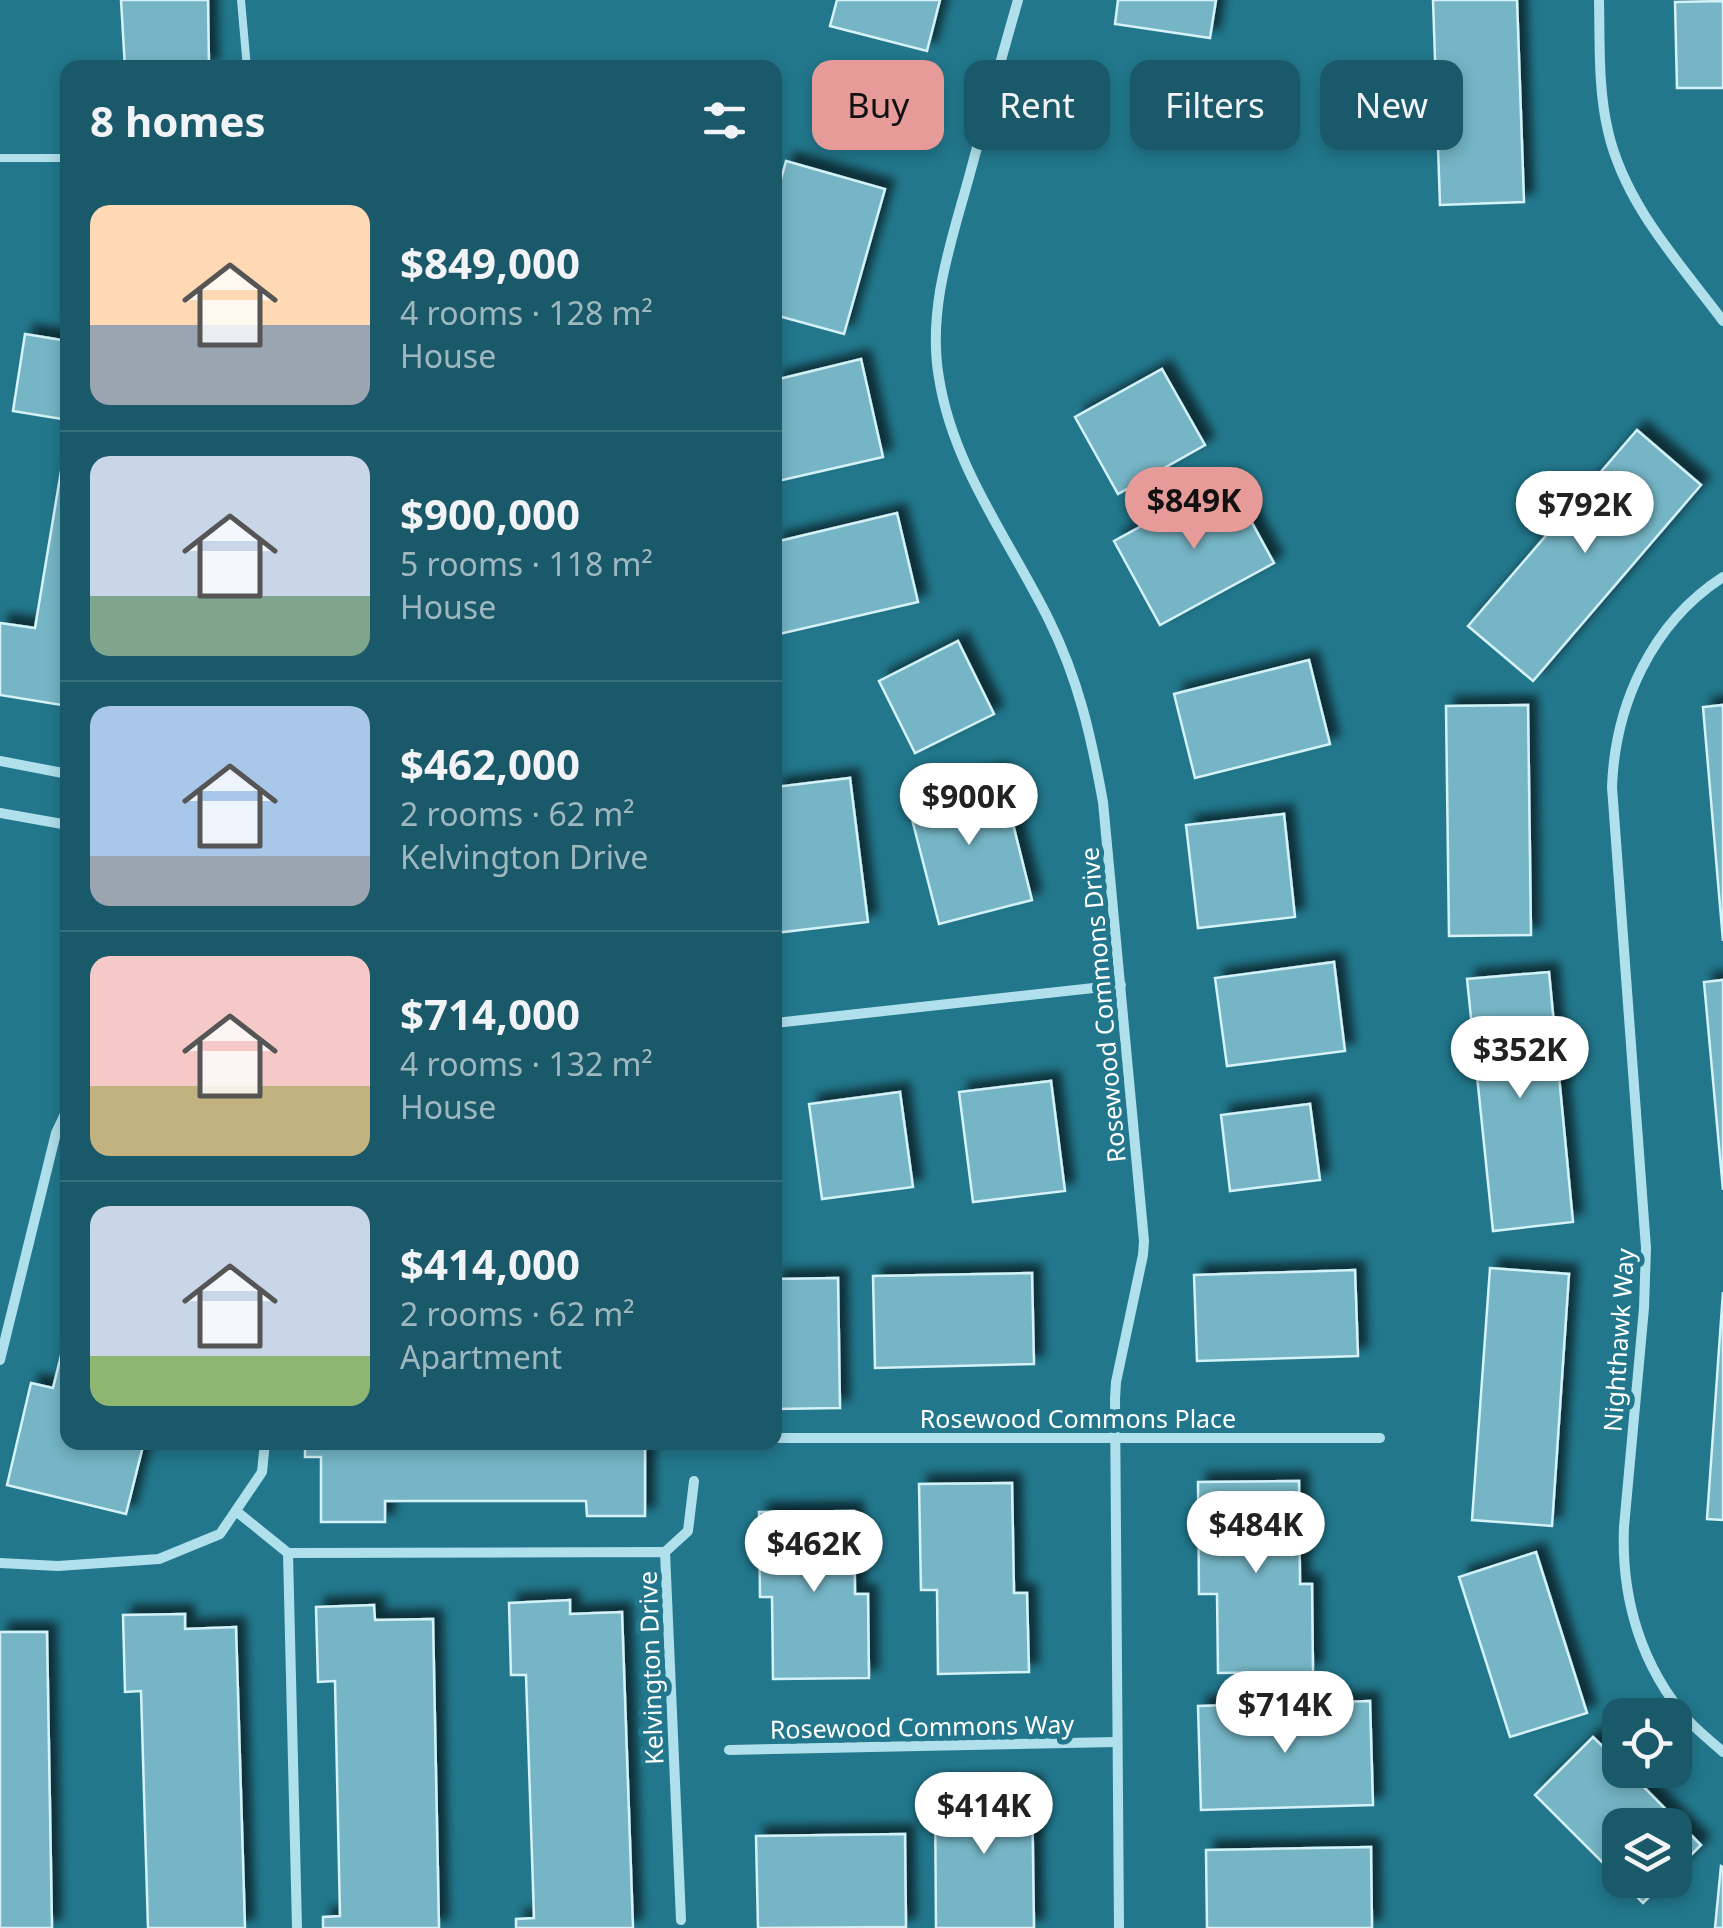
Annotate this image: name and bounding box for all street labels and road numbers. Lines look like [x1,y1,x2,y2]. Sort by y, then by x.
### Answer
street label: Rosewood Commons Drive [1071,846,1133,1164]
street label: Nighthawk Way [1595,1247,1641,1433]
street label: Rosewood Commons Place [920,1401,1236,1435]
street label: Kelvington Drive [630,1570,670,1766]
street label: Rosewood Commons Way [770,1706,1075,1746]

